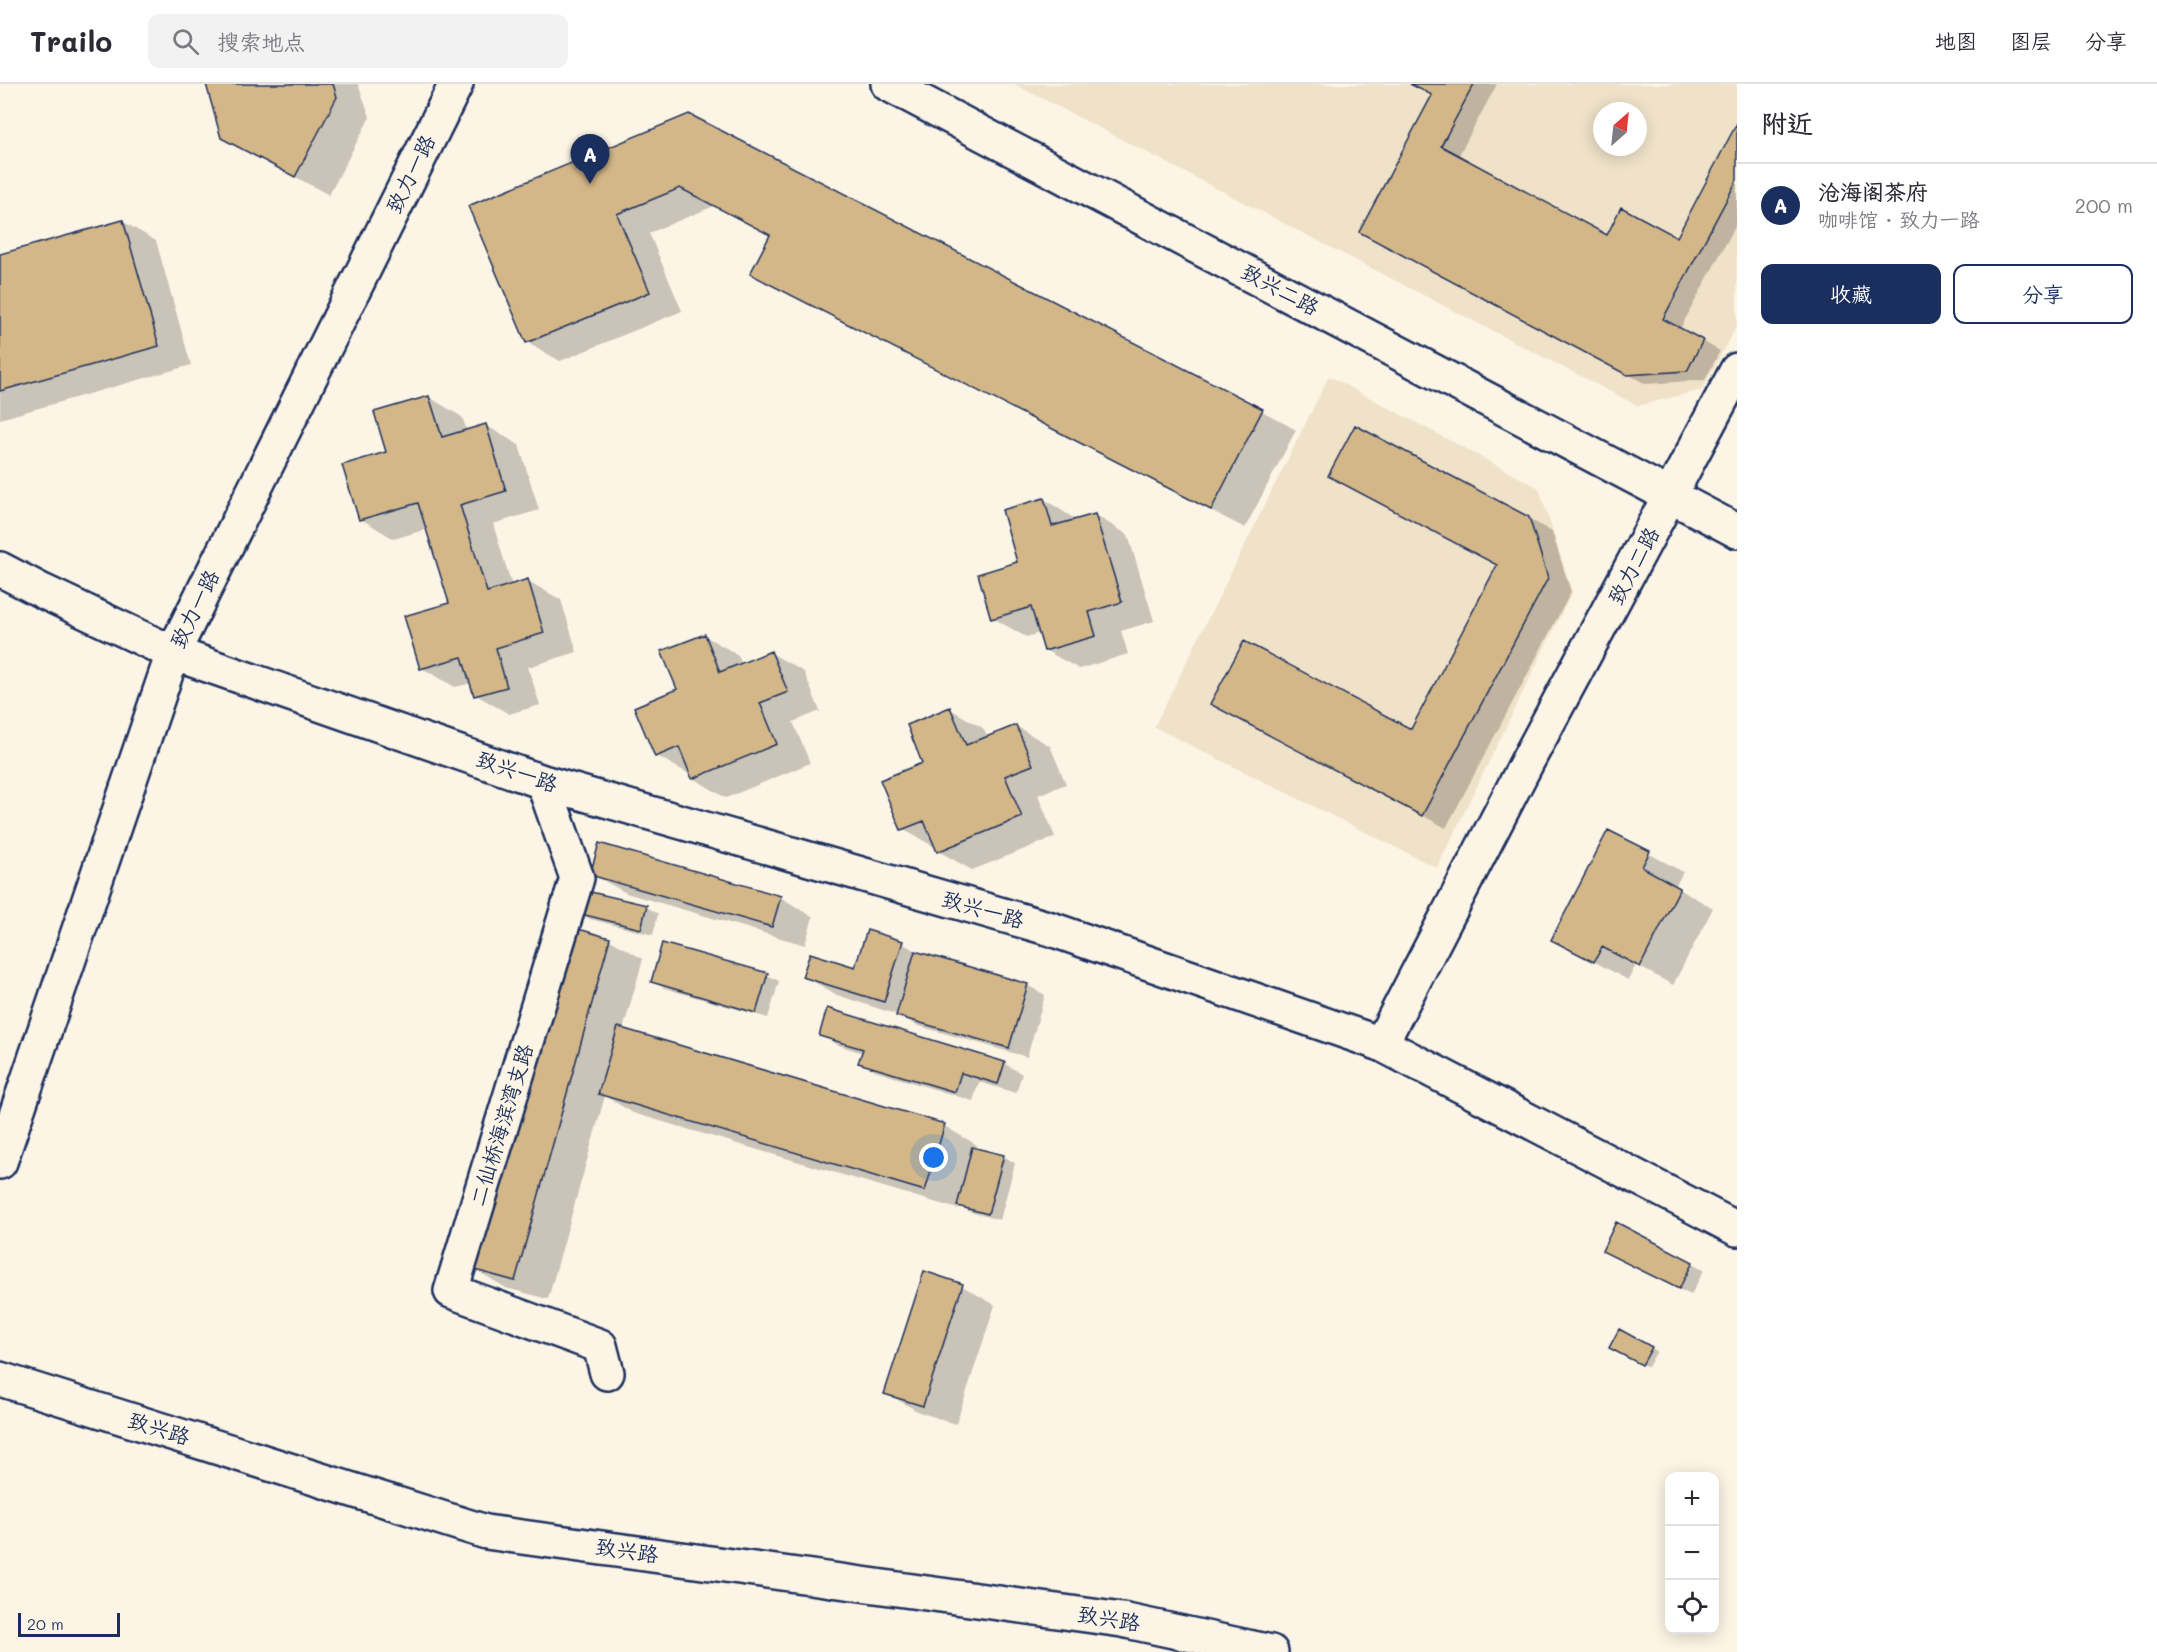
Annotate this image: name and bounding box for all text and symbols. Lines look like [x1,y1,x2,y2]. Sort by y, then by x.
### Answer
search box [148,14,568,68]
text: Trailo [30,23,112,59]
icon: search [169,25,202,58]
text: 搜索地点 [217,27,305,56]
text: 地图 [1935,27,1977,54]
text: 图层 [2010,27,2052,54]
text: 分享 [2085,27,2127,54]
north arrow [1593,102,1647,156]
text: 附近 [1761,106,1813,140]
street label: 致力一路 [379,130,440,217]
pin: A [570,135,610,184]
text: 沧海阁茶府 [1818,177,1928,206]
text: A [1774,192,1787,218]
text: 200 m [2075,192,2133,218]
text: 咖啡馆 · 致力一路 [1818,206,1980,232]
street label: 致兴二路 [1237,257,1324,320]
button: 收藏 [1761,264,1941,324]
button: 分享 [1953,264,2133,324]
street label: 致力二路 [1601,522,1664,609]
street label: 致力一路 [163,565,224,652]
street label: 致兴一路 [473,744,562,797]
street label: 致兴一路 [939,884,1028,933]
street label: 二仙桥海滨湾支路 [463,1040,538,1209]
your location [919,1143,948,1172]
street label: 致兴路 [125,1405,194,1450]
map controls [1665,1472,1719,1634]
button: + [1665,1472,1719,1526]
button: − [1665,1526,1719,1580]
street label: 致兴路 [594,1532,660,1567]
button: locate [1665,1580,1719,1634]
street label: 致兴路 [1076,1599,1142,1636]
scale bar [18,1610,120,1638]
text: 20 m [27,1613,64,1634]

